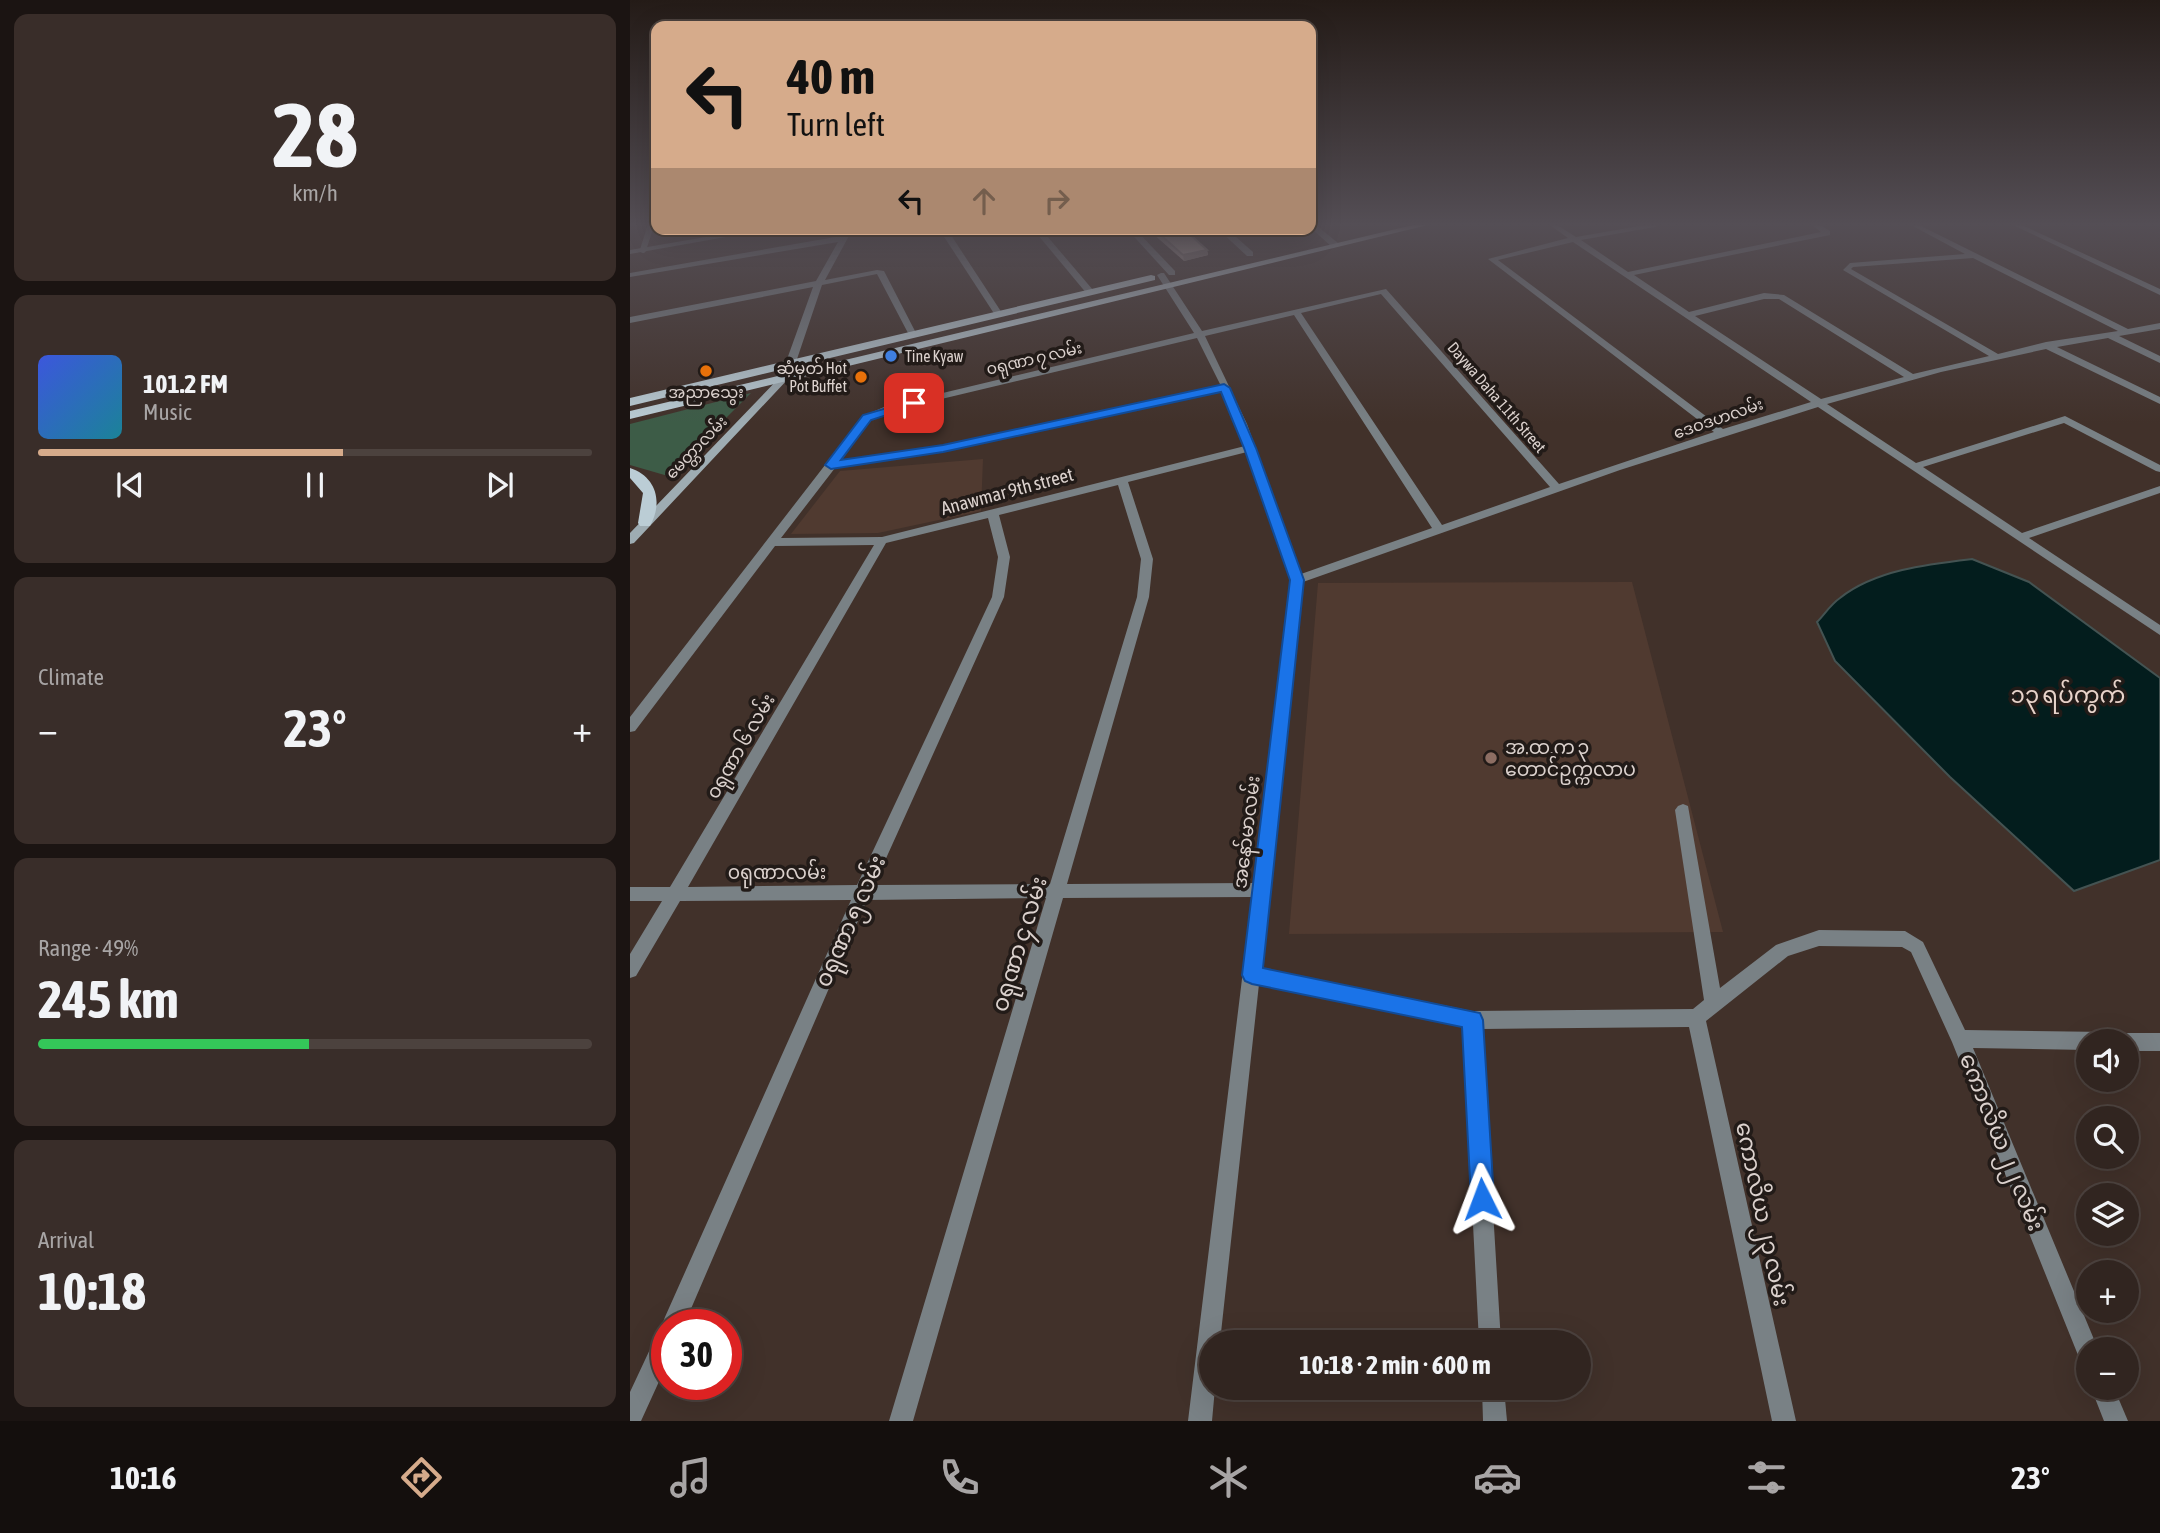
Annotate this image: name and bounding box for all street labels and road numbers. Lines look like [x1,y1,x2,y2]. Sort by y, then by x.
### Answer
street label: ၀ရုဏာ ၇ လမ်း [984,336,1085,384]
street label: Daywa Daha 11th Street [1443,338,1550,457]
street label: ဒေဝဒဟလမ်း [1670,392,1765,442]
street label: မေတ္တာလမ်း [660,410,734,486]
street label: Anawmar 9th street [938,463,1076,519]
street label: ၀ရုဏာ ၆ လမ်း [699,688,784,805]
street label: အနော်မာလမ်း [1225,774,1269,890]
street label: ၀ရုဏာ ၅ လမ်း [807,850,896,993]
street label: ၀ရုဏာလမ်း [728,858,826,889]
street label: ၀ရုဏာ ၄ လမ်း [983,872,1058,1016]
street label: ကောလိယ ၂၂ လမ်း [1949,1048,2052,1237]
street label: ကောလိယ ၂၃ လမ်း [1725,1119,1798,1310]

